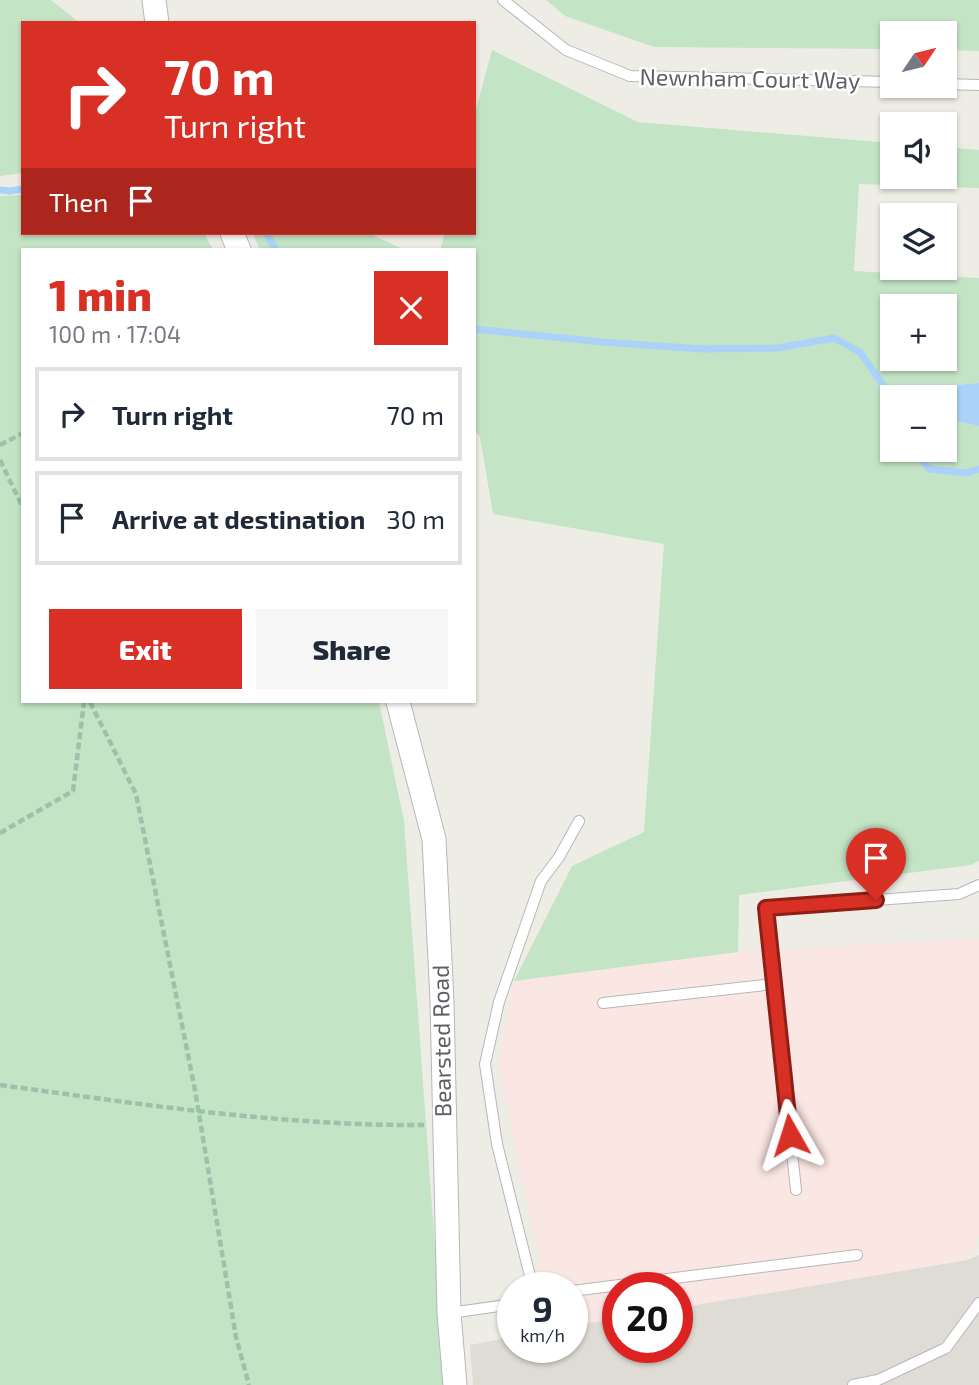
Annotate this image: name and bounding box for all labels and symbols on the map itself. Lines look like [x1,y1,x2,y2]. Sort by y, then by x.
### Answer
north arrow [880,21,957,98]
street label: Newnham Court Way [640,62,861,94]
pin [846,828,906,900]
street label: Bearsted Road [426,965,456,1118]
position arrow [753,1098,827,1172]
speed limit sign: 20 [602,1272,693,1363]

